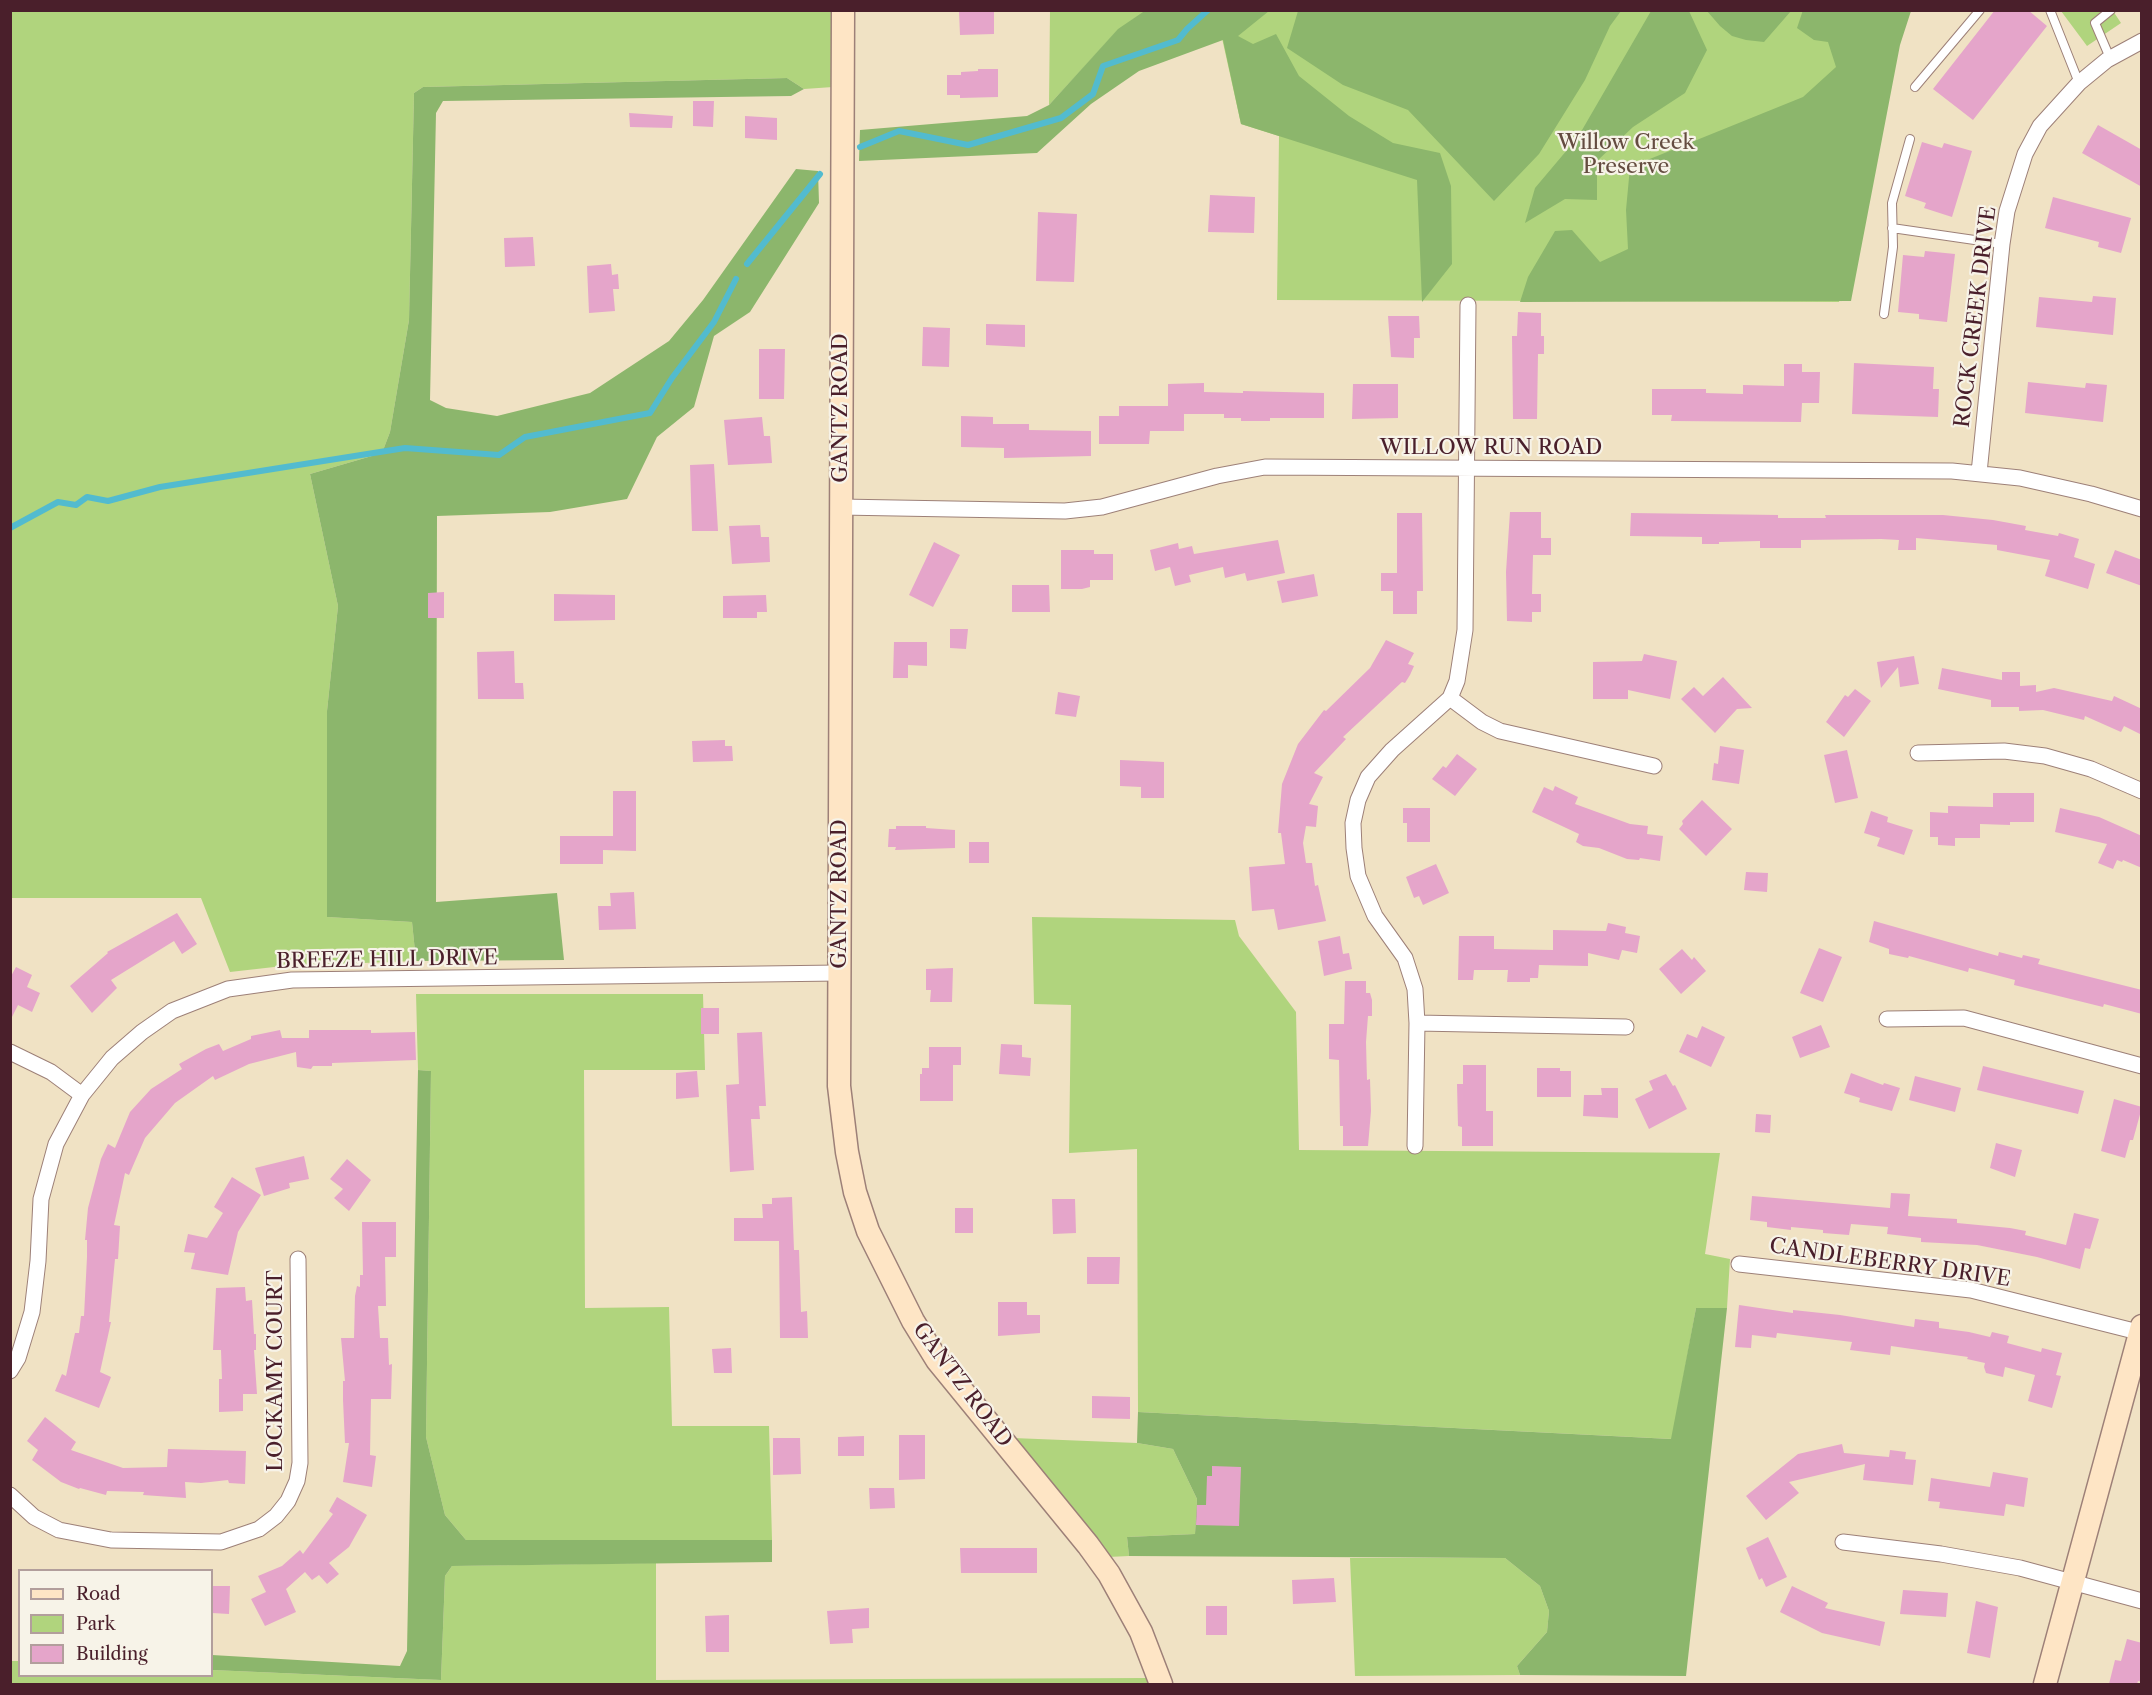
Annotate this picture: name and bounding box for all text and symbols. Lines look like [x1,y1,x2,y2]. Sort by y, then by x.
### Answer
park label: Willow Creek Preserve [1557,130,1695,180]
street label: ROCK CREEK DRIVE [1950,205,2002,429]
street label: GANTZ ROAD [828,333,854,483]
street label: WILLOW RUN ROAD [1380,435,1602,461]
street label: GANTZ ROAD [827,819,853,969]
street label: BREEZE HILL DRIVE [276,945,498,975]
street label: CANDLEBERRY DRIVE [1768,1234,2012,1292]
street label: LOCKAMY COURT [263,1270,289,1472]
street label: GANTZ ROAD [907,1318,1017,1452]
legend [18,1569,213,1677]
text: Road [76,1583,121,1605]
text: Park [76,1613,115,1635]
text: Building [76,1643,148,1665]

